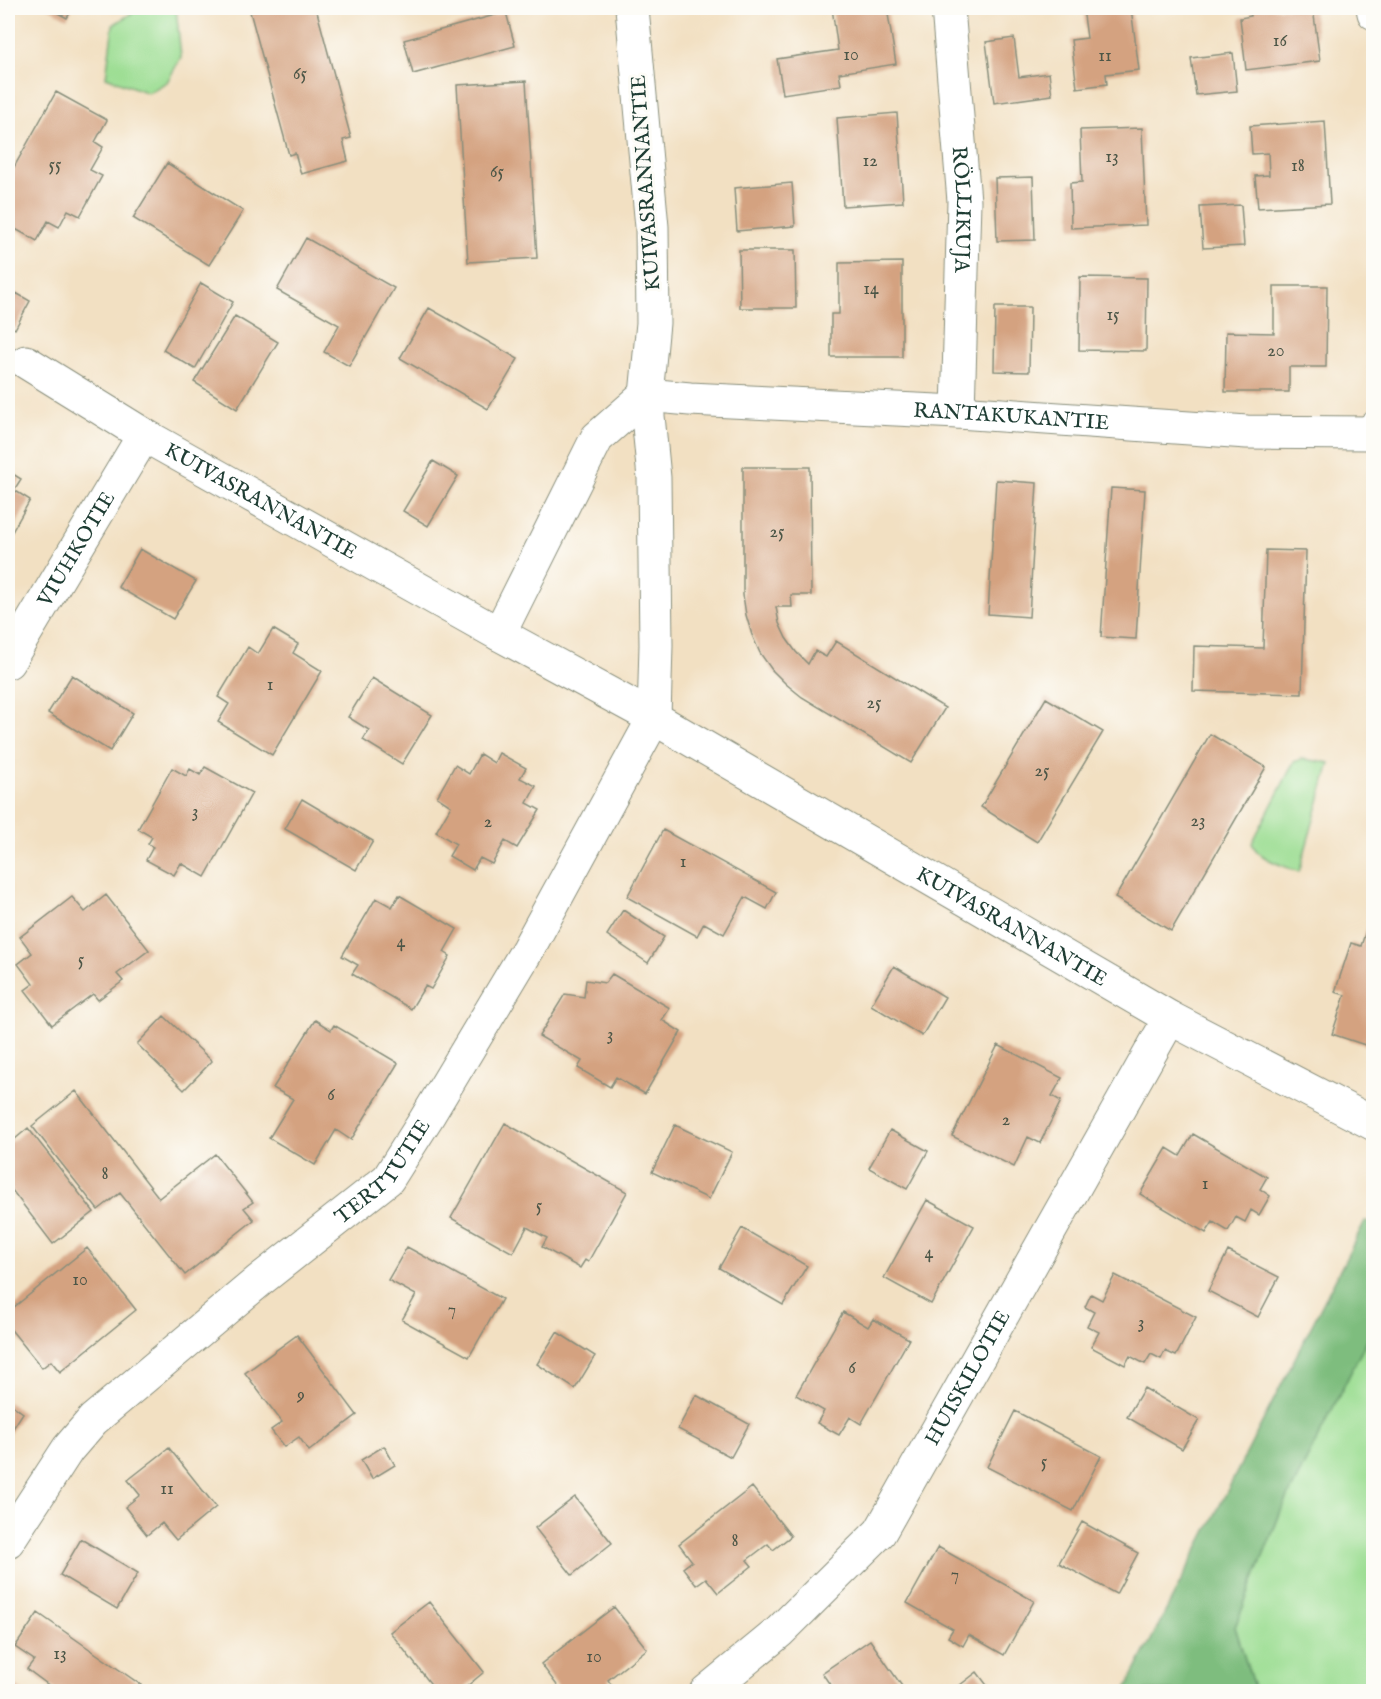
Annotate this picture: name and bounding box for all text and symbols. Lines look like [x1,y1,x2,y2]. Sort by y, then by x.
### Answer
house number: 16 [1273,30,1288,53]
house number: 10 [843,44,859,67]
house number: 11 [1098,45,1112,68]
house number: 65 [293,63,308,86]
street label: KUIVASRANNANTIE [625,74,668,292]
street label: RÖLLIKUJA [945,145,976,274]
house number: 13 [1105,146,1119,169]
house number: 12 [862,150,878,173]
house number: 55 [48,154,62,177]
house number: 18 [1291,155,1305,178]
house number: 65 [490,161,505,184]
house number: 14 [863,278,879,301]
house number: 15 [1106,304,1120,327]
house number: 20 [1267,340,1285,363]
street label: RANTAKUKANTIE [913,398,1110,437]
street label: KUIVASRANNANTIE [159,437,361,567]
street label: VIUHKOTIE [32,487,122,613]
house number: 25 [770,521,785,544]
house number: 1 [267,674,273,697]
house number: 25 [867,692,882,715]
house number: 25 [1035,760,1050,783]
house number: 3 [192,801,198,824]
house number: 23 [1190,810,1206,833]
house number: 2 [484,811,492,834]
house number: 1 [680,851,686,874]
street label: KUIVASRANNANTIE [911,861,1112,994]
house number: 4 [397,931,406,954]
house number: 5 [78,949,85,972]
house number: 3 [607,1024,613,1047]
house number: 6 [327,1084,335,1107]
house number: 2 [1002,1109,1010,1132]
street label: TERTTUTIE [330,1115,437,1231]
house number: 8 [101,1163,109,1186]
house number: 1 [1202,1173,1208,1196]
house number: 5 [536,1195,543,1218]
house number: 4 [925,1242,934,1265]
house number: 10 [72,1269,88,1292]
house number: 7 [448,1299,456,1322]
street label: HUISKILOTIE [920,1306,1017,1451]
house number: 3 [1138,1312,1144,1335]
house number: 6 [848,1357,856,1380]
house number: 9 [296,1384,305,1407]
house number: 5 [1041,1451,1048,1474]
house number: 11 [160,1478,174,1501]
house number: 8 [731,1530,739,1553]
house number: 7 [951,1564,959,1587]
house number: 13 [53,1643,67,1666]
house number: 10 [586,1646,602,1669]

